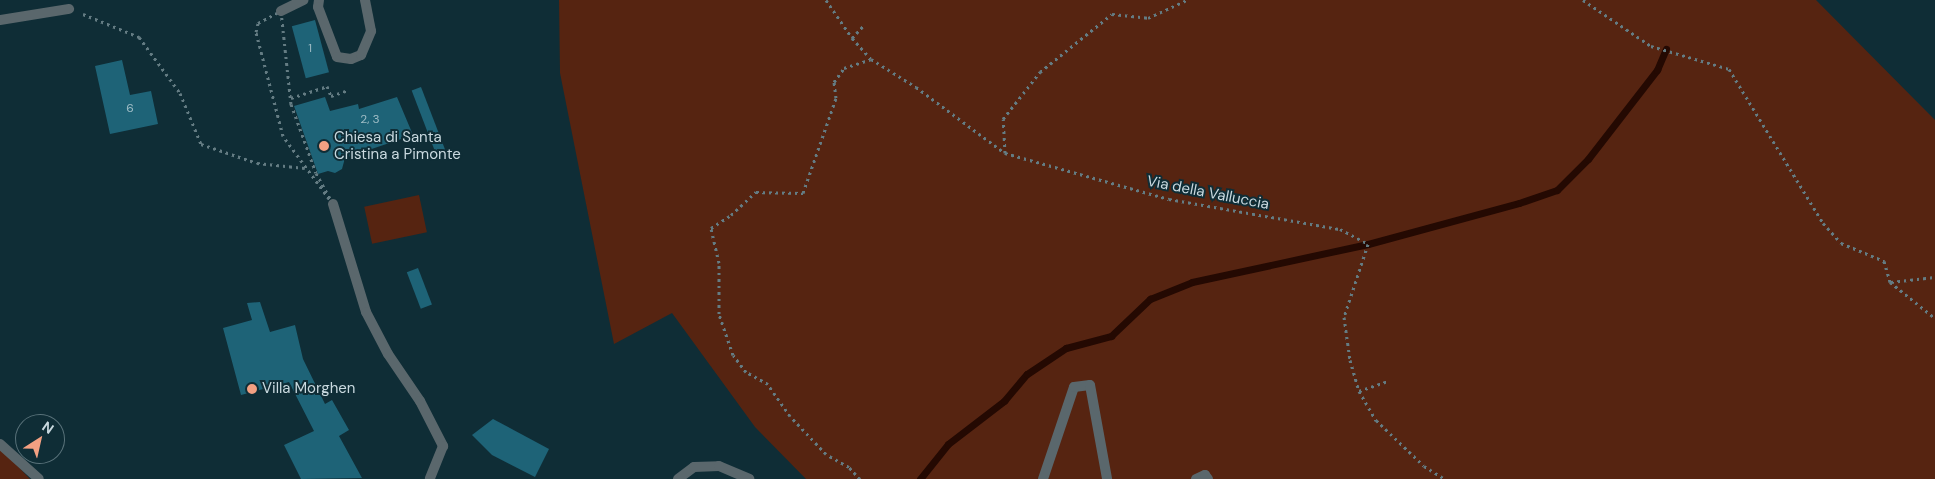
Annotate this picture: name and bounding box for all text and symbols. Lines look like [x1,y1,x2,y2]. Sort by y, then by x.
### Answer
house number: 1 [308,42,312,56]
house number: 6 [126,102,134,116]
house number: 2, 3 [360,113,380,127]
place label: Chiesa di Santa Cristina a Pimonte [334,128,461,163]
marker: Chiesa di Santa Cristina a Pimonte [318,140,330,152]
street label: Via della Valluccia [1145,172,1271,214]
place label: Villa Morghen [262,380,355,398]
marker: Villa Morghen [246,383,258,395]
north arrow [15,414,65,464]
text: N [39,417,57,438]

